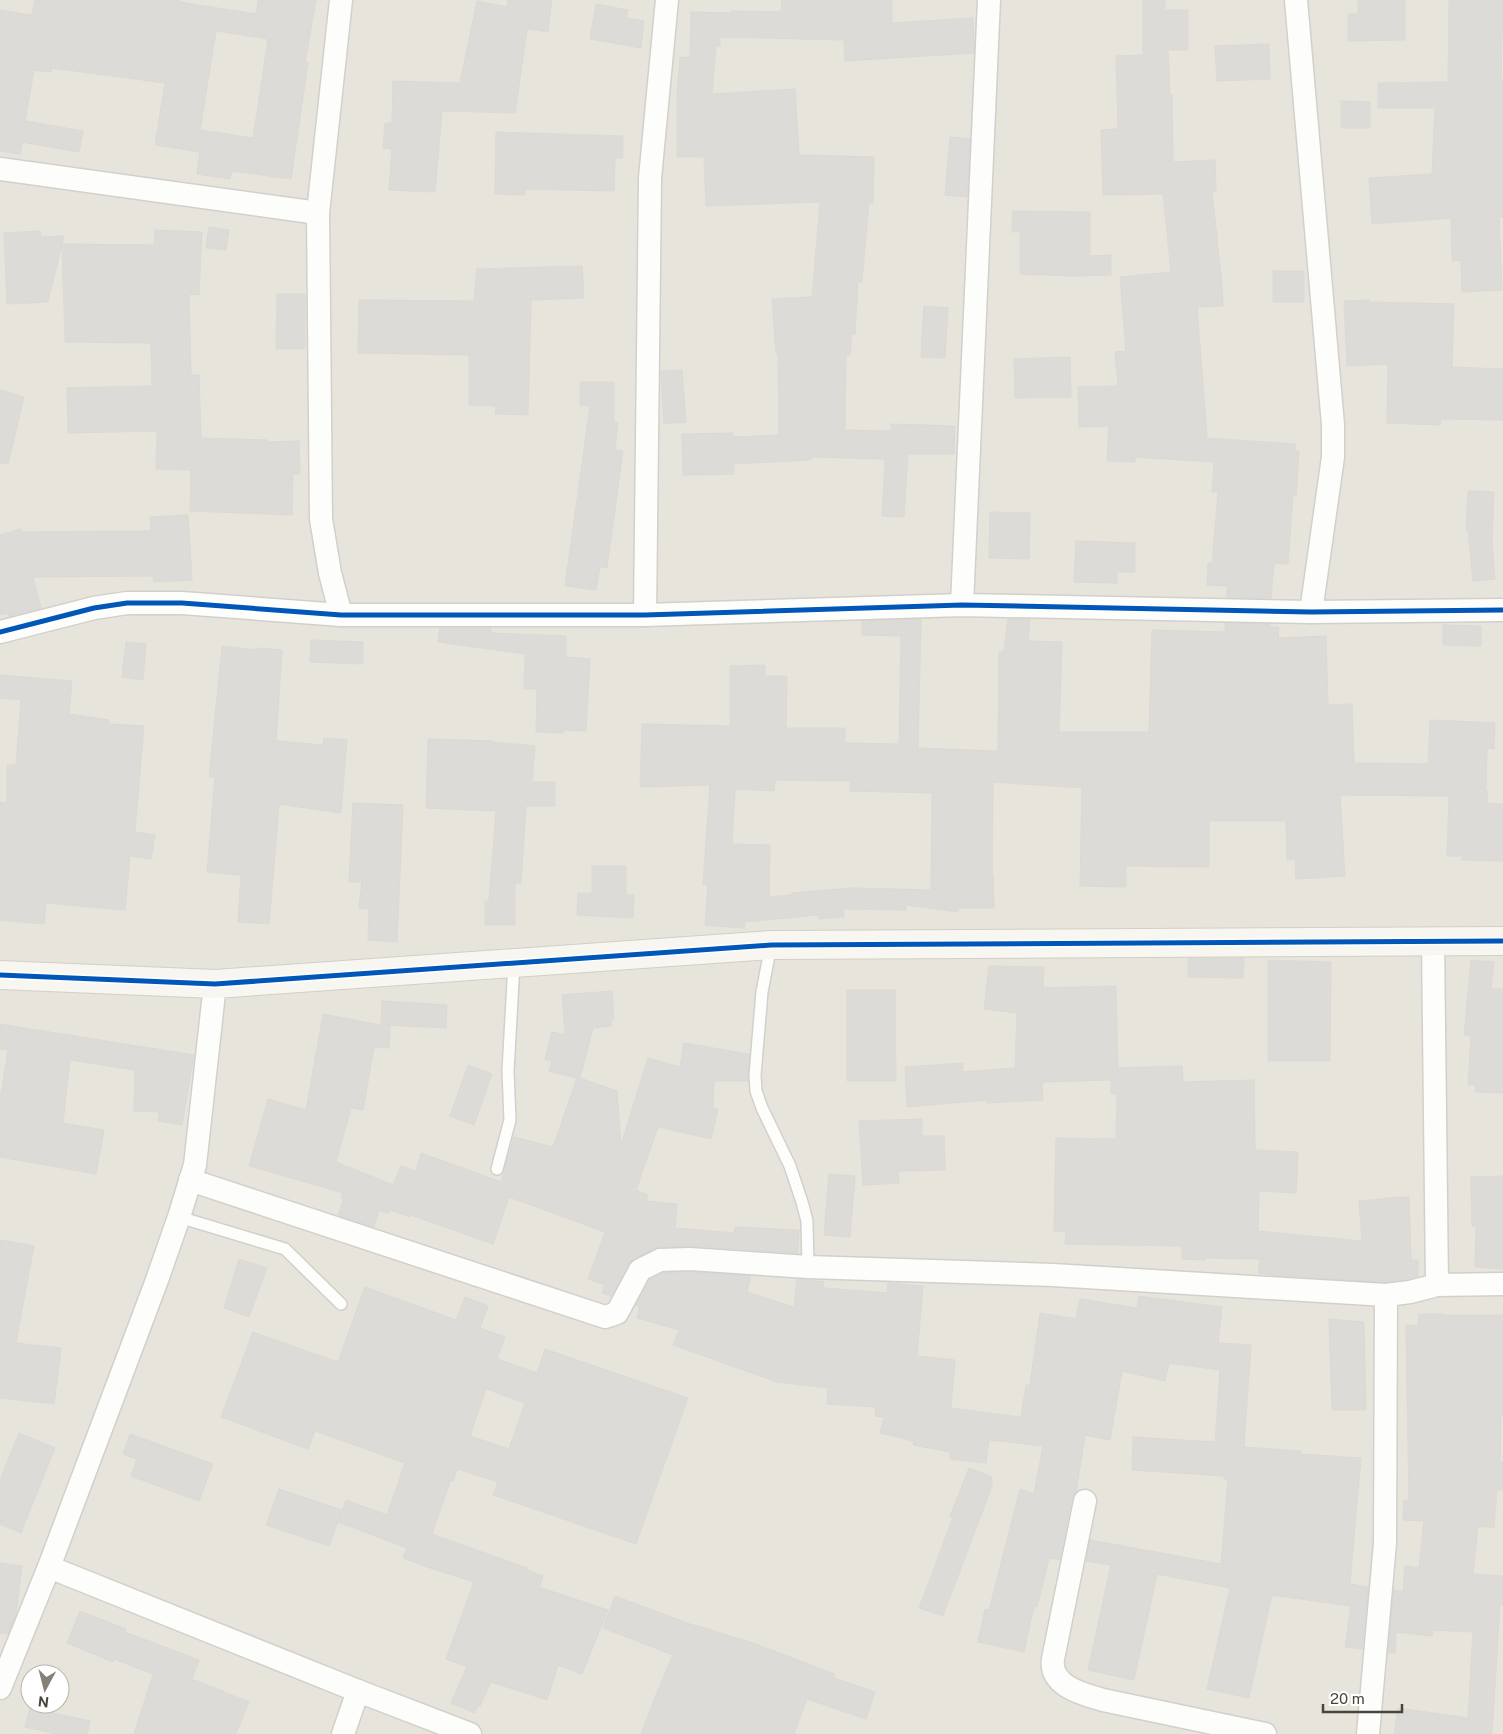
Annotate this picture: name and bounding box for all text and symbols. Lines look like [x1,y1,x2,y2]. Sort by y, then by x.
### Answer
north arrow [20,1664,70,1714]
scale bar [1323,1682,1402,1714]
text: 20 m [1330,1690,1365,1707]
text: N [37,1693,50,1711]

